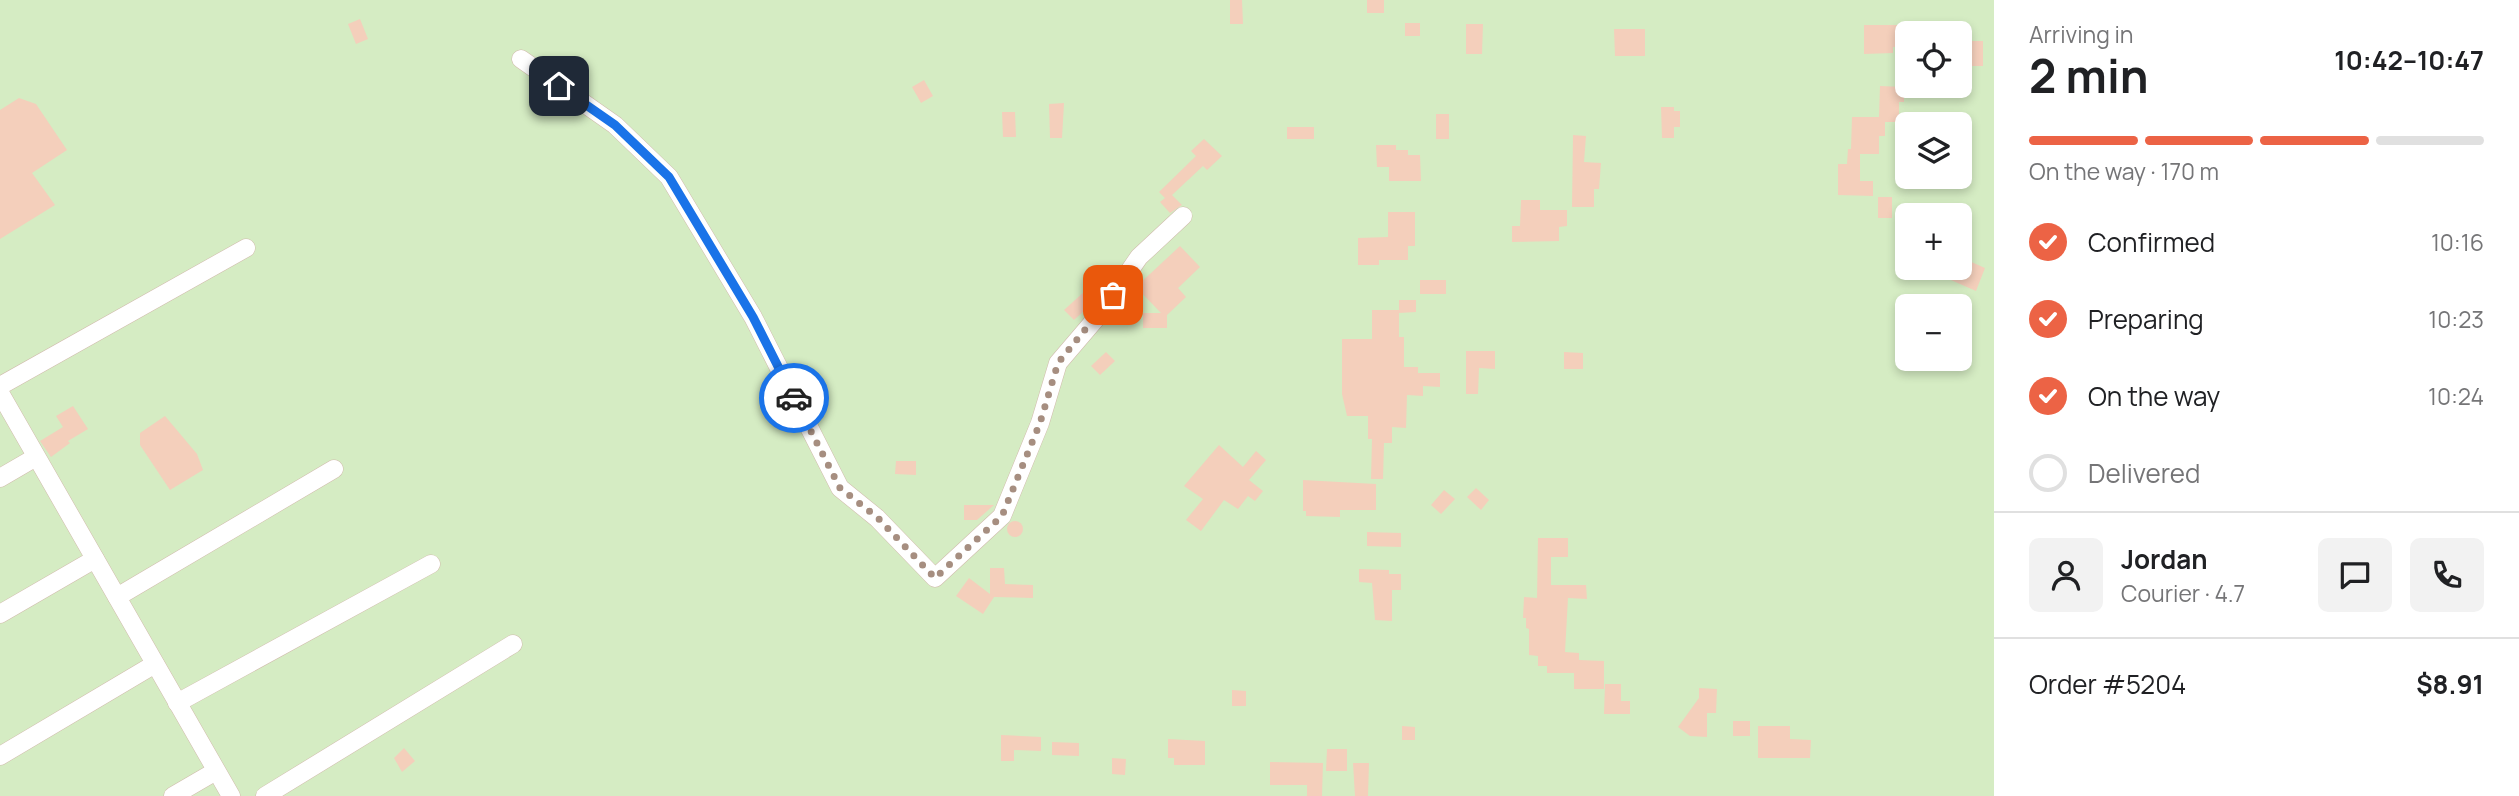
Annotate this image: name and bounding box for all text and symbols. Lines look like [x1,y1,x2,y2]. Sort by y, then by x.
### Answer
text: Arriving in [2029,18,2134,50]
map controls [1895,21,1972,371]
button: locate [1895,21,1972,98]
text: 10:42–10:47 [2334,42,2484,78]
text: 2 min [2029,44,2149,107]
pin [529,56,589,116]
icon: home [540,67,578,105]
button: layers [1895,112,1972,189]
text: On the way · 170 m [2029,155,2219,187]
button: + [1895,203,1972,280]
icon: check [2029,223,2067,261]
text: Confirmed [2088,224,2215,260]
text: 10:16 [2431,226,2484,258]
pin [1083,265,1143,325]
icon: bag [1094,276,1132,314]
button: − [1895,294,1972,371]
icon: check [2029,300,2067,338]
text: Preparing [2088,301,2204,337]
text: 10:23 [2428,303,2484,335]
courier [759,363,829,433]
icon: check [2029,377,2067,415]
text: On the way [2088,378,2220,414]
icon: car [775,379,813,417]
text: 10:24 [2428,380,2484,412]
text: Delivered [2088,455,2200,491]
button: person [2029,538,2103,612]
button: chat [2318,538,2392,612]
button: phone [2410,538,2484,612]
text: Jordan [2121,541,2207,577]
text: Courier · 4.7 [2121,577,2245,609]
text: Order #5204 [2029,666,2186,702]
text: $8.91 [2416,666,2484,702]

